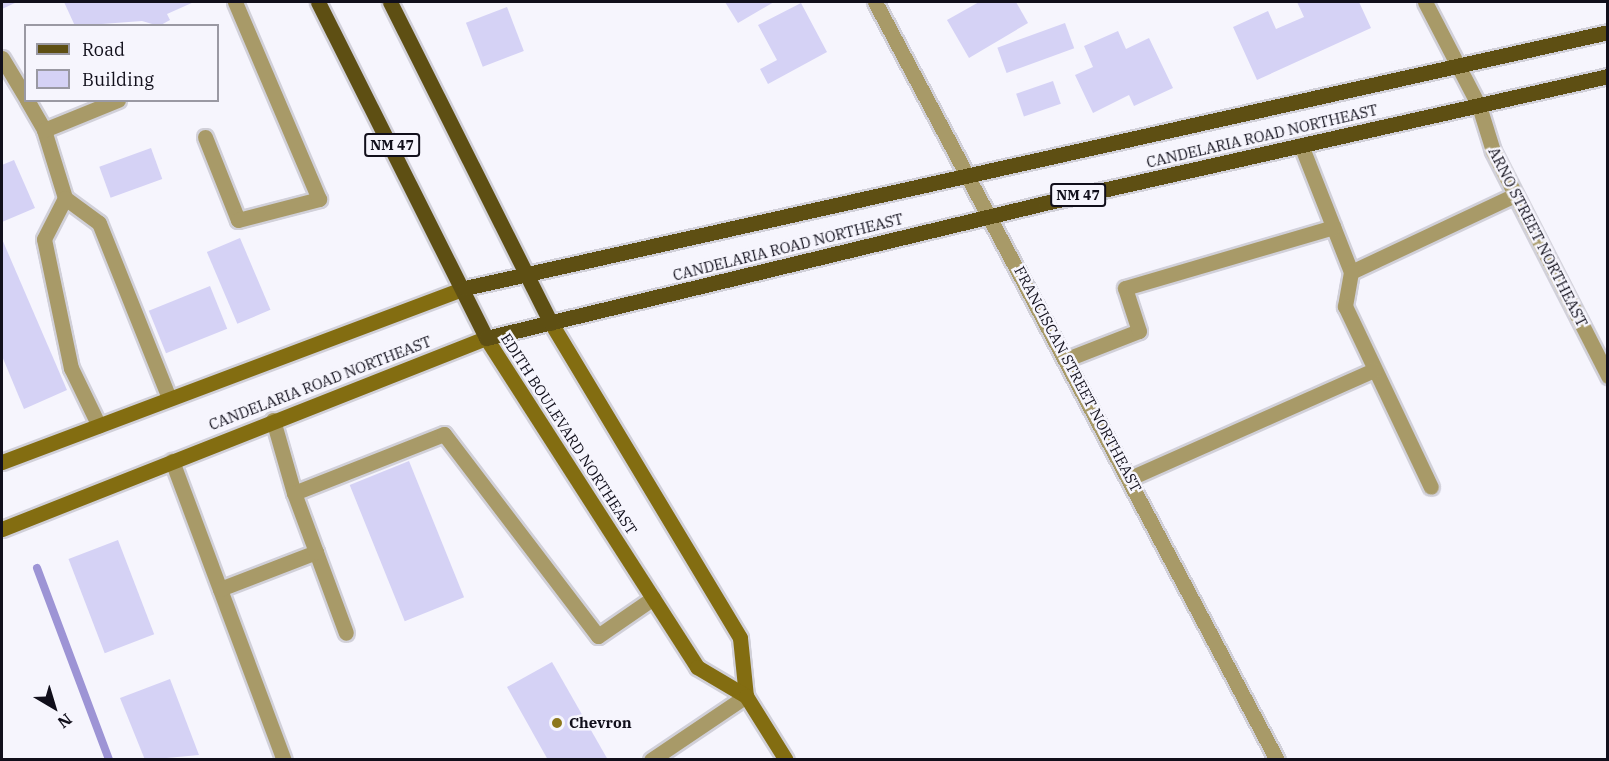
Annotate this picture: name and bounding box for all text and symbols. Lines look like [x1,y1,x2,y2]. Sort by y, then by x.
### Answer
legend [24,24,219,102]
text: Road [82,38,125,61]
text: Building [82,68,154,91]
street label: CANDELARIA ROAD NORTHEAST [1145,101,1379,171]
road number: NM 47 [364,134,420,156]
street label: ARNO STREET NORTHEAST [1485,144,1591,330]
road number: NM 47 [1050,184,1106,206]
street label: CANDELARIA ROAD NORTHEAST [671,210,905,284]
street label: FRANCISCAN STREET NORTHEAST [1011,263,1145,495]
street label: EDITH BOULEVARD NORTHEAST [497,330,641,538]
street label: CANDELARIA ROAD NORTHEAST [206,332,434,434]
north arrow [24,677,84,737]
text: N [54,709,76,733]
place label: Chevron [569,714,632,732]
marker: Chevron [550,716,564,730]

